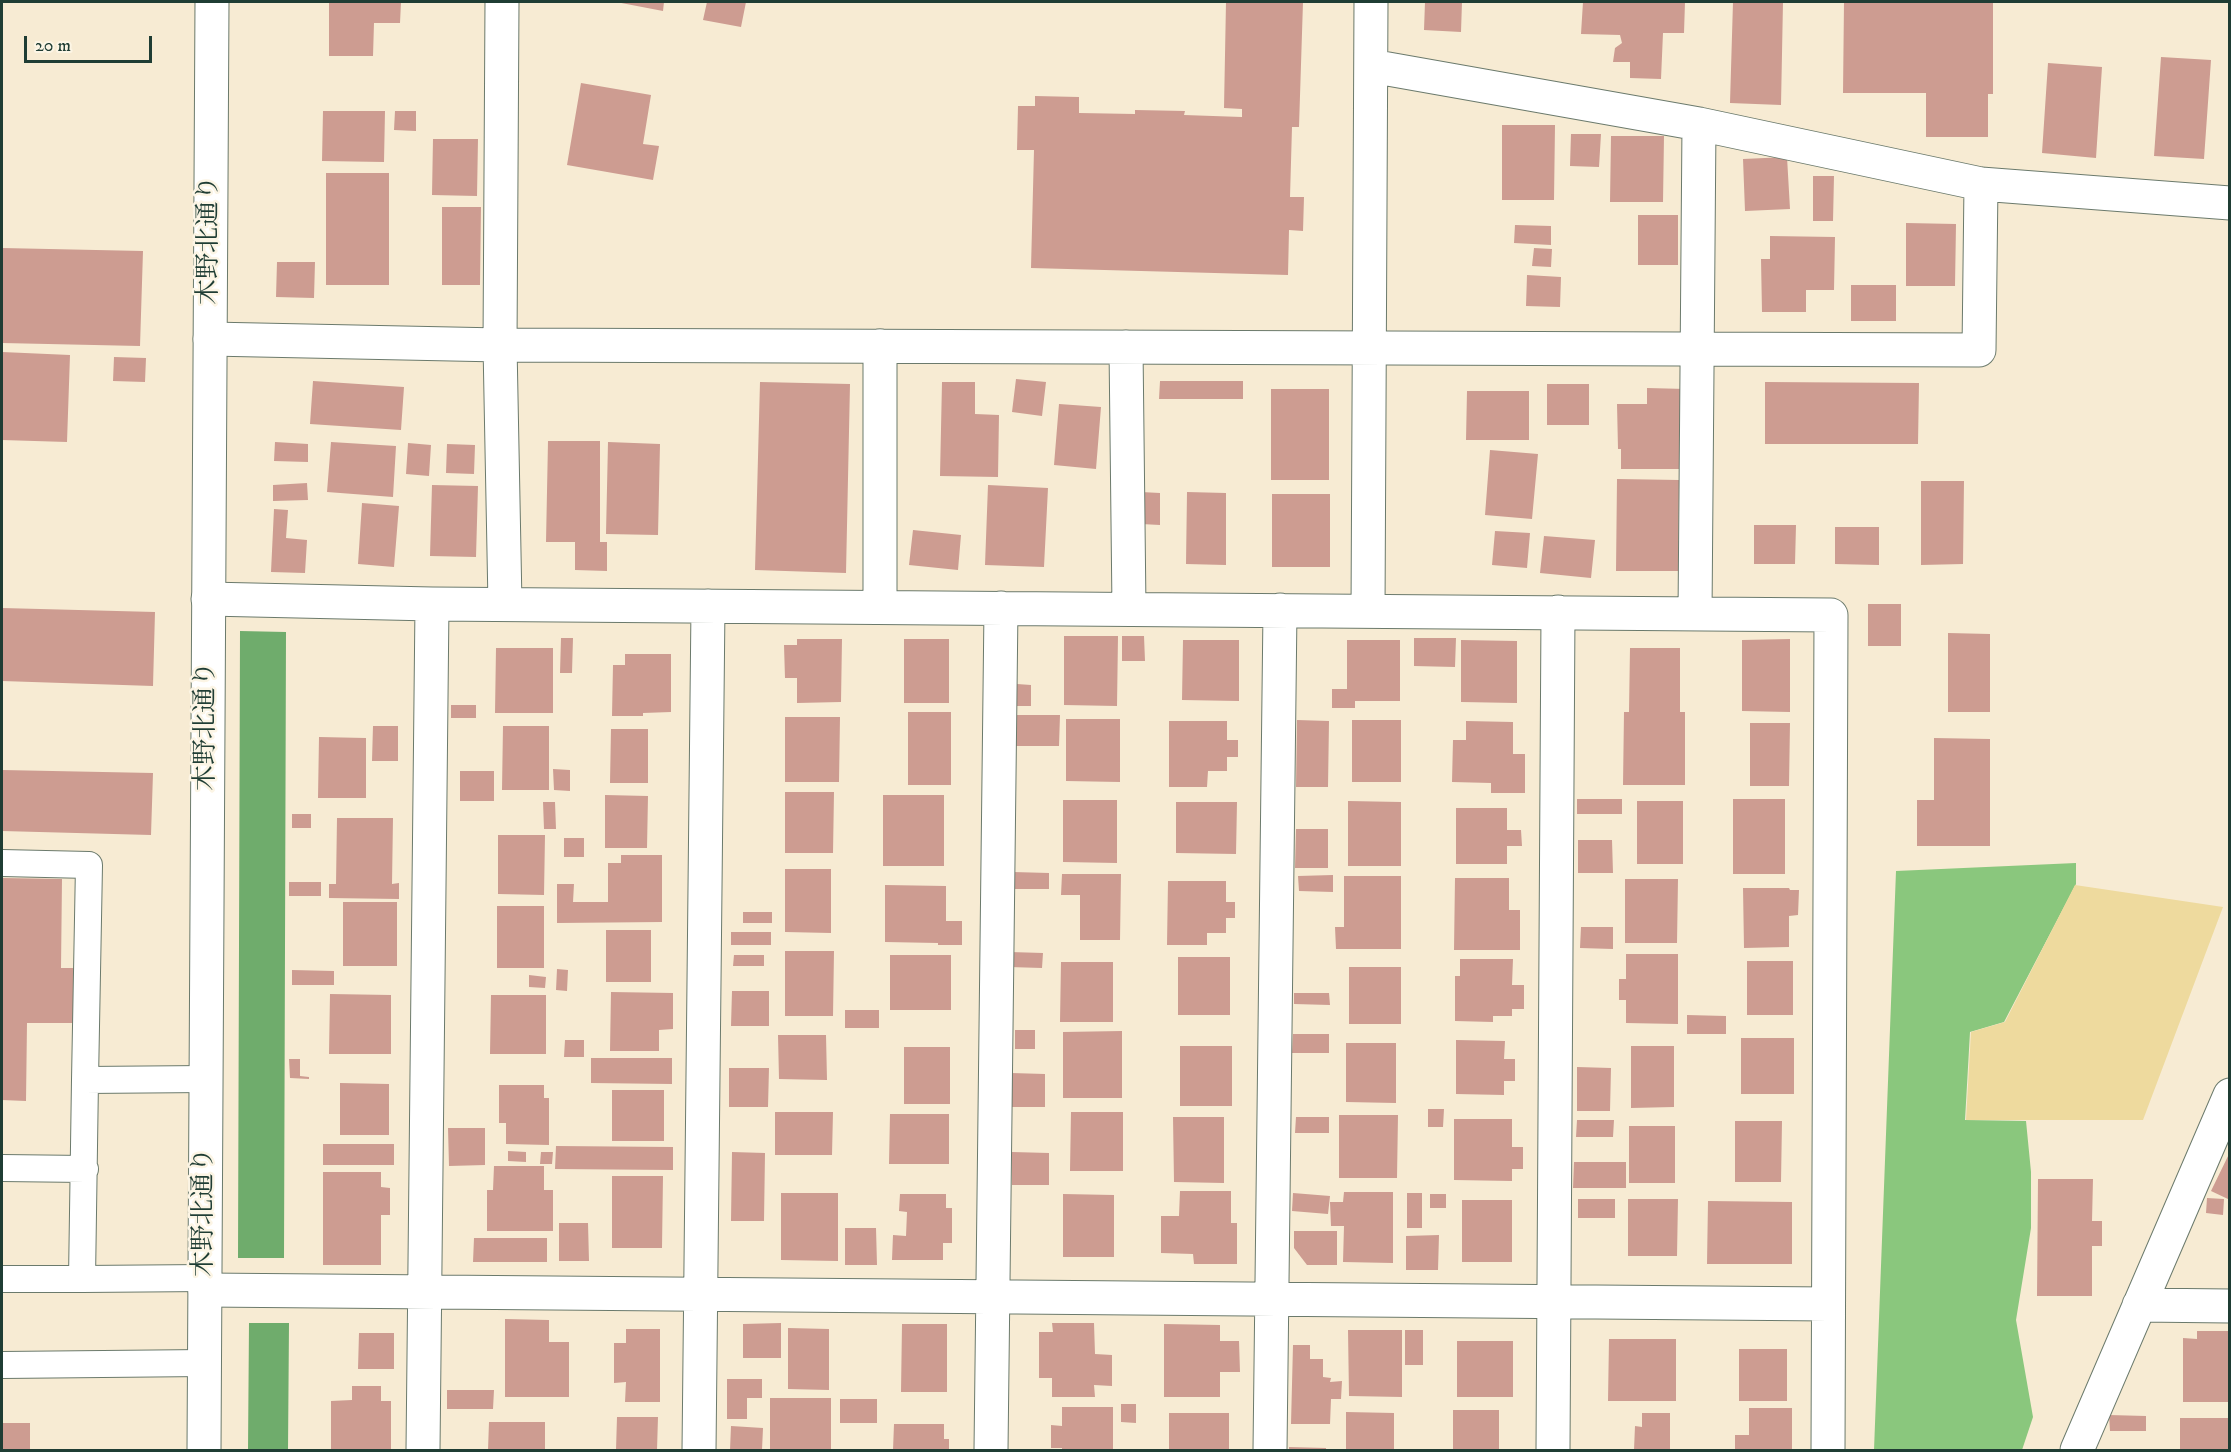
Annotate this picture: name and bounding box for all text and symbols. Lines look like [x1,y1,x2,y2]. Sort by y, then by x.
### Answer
scale bar [27,24,154,62]
text: 20 m [35,35,71,57]
street label: 木野北通り [195,175,227,305]
street label: 木野北通り [192,661,224,791]
street label: 木野北通り [190,1147,222,1277]

